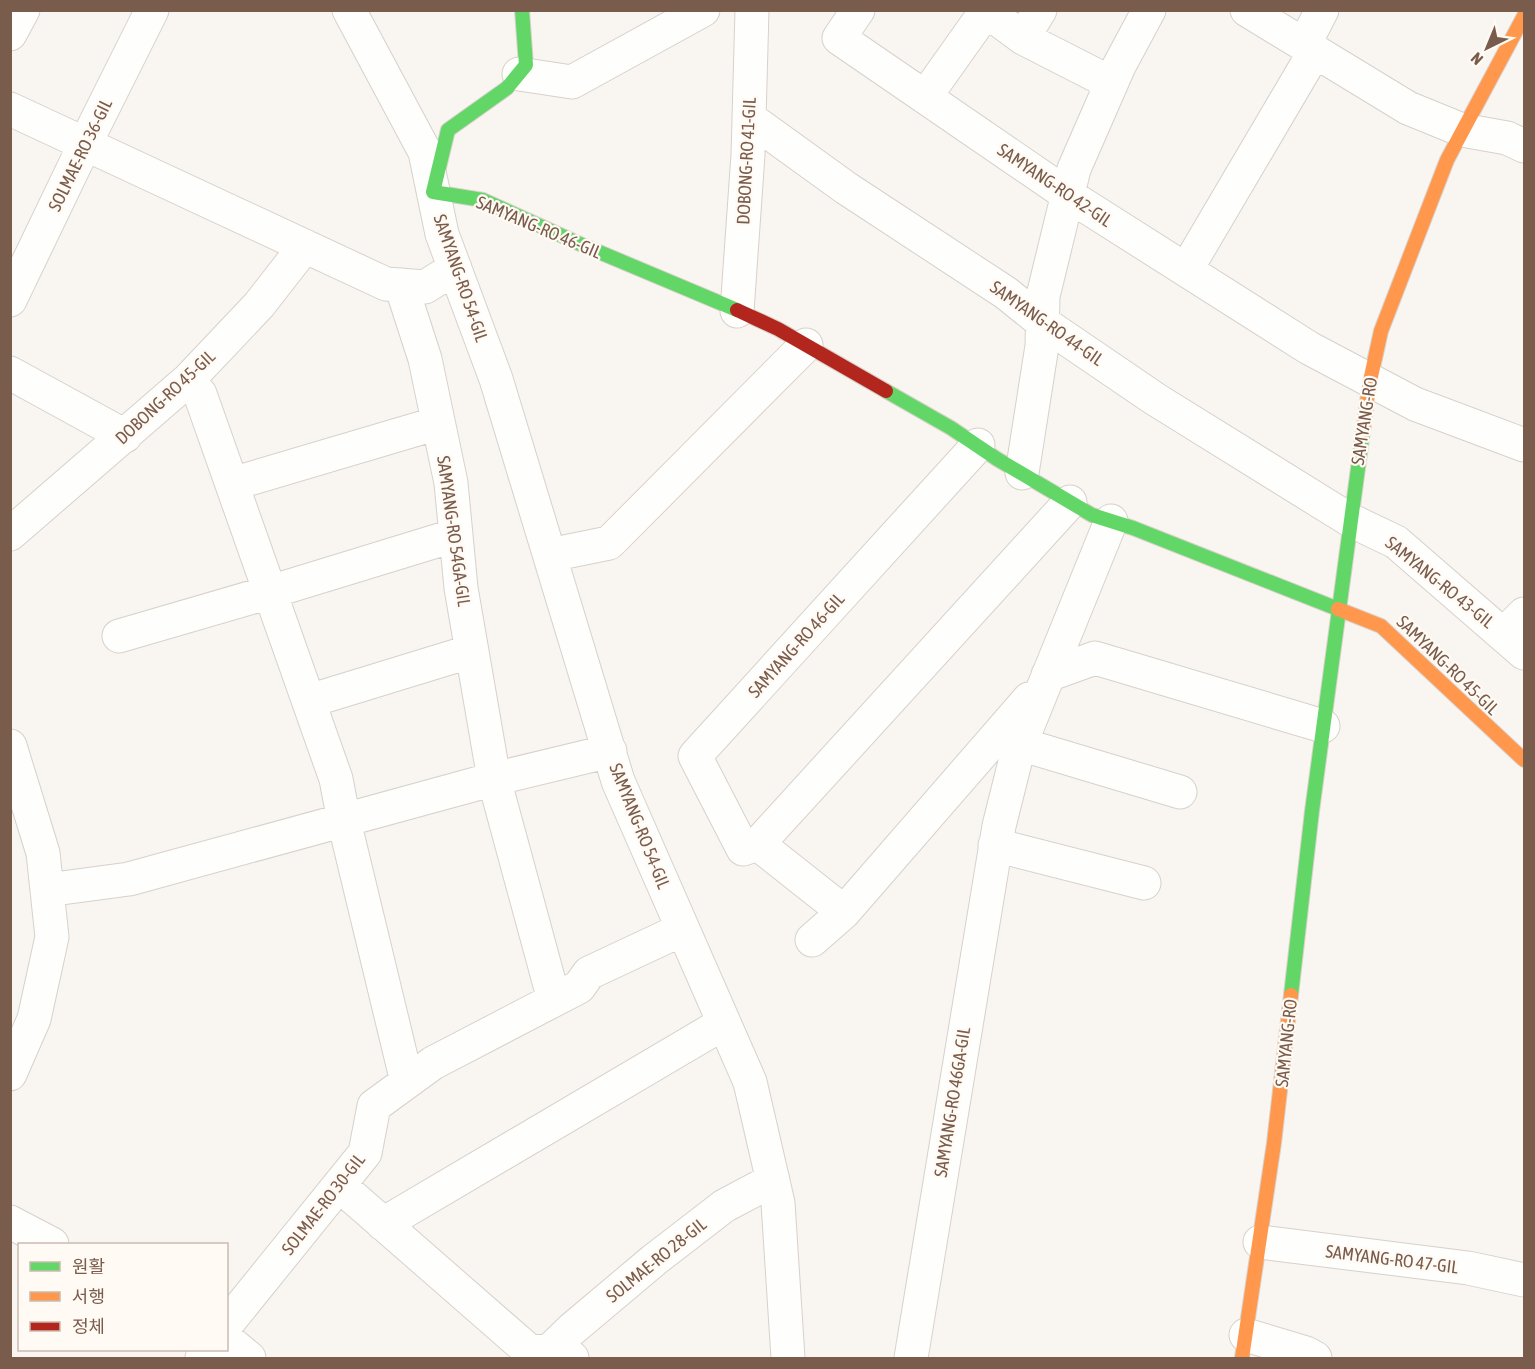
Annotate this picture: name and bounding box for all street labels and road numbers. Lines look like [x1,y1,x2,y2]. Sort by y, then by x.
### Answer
street label: SOLMAE-RO 36-GIL [44,95,116,215]
street label: DOBONG-RO 41-GIL [732,97,760,225]
street label: SAMYANG-RO 42-GIL [994,139,1116,231]
street label: SAMYANG-RO 46-GIL [474,191,605,263]
street label: SAMYANG-RO 54-GIL [429,212,493,344]
street label: SAMYANG-RO 44-GIL [986,276,1108,370]
street label: DOBONG-RO 45-GIL [111,345,219,449]
street label: SAMYANG-RO [1347,376,1381,466]
street label: SAMYANG-RO 54GA-GIL [433,454,475,608]
street label: SAMYANG-RO 43-GIL [1382,532,1498,632]
street label: SAMYANG-RO 46-GIL [744,588,848,702]
street label: SAMYANG-RO 45-GIL [1393,611,1503,719]
street label: SAMYANG-RO 54-GIL [605,760,675,892]
street label: SAMYANG-RO [1271,998,1301,1088]
street label: SAMYANG-RO 46GA-GIL [930,1025,974,1179]
street label: SOLMAE-RO 30-GIL [277,1149,369,1259]
street label: SOLMAE-RO 28-GIL [602,1213,710,1307]
street label: SAMYANG-RO 47-GIL [1325,1240,1459,1278]

